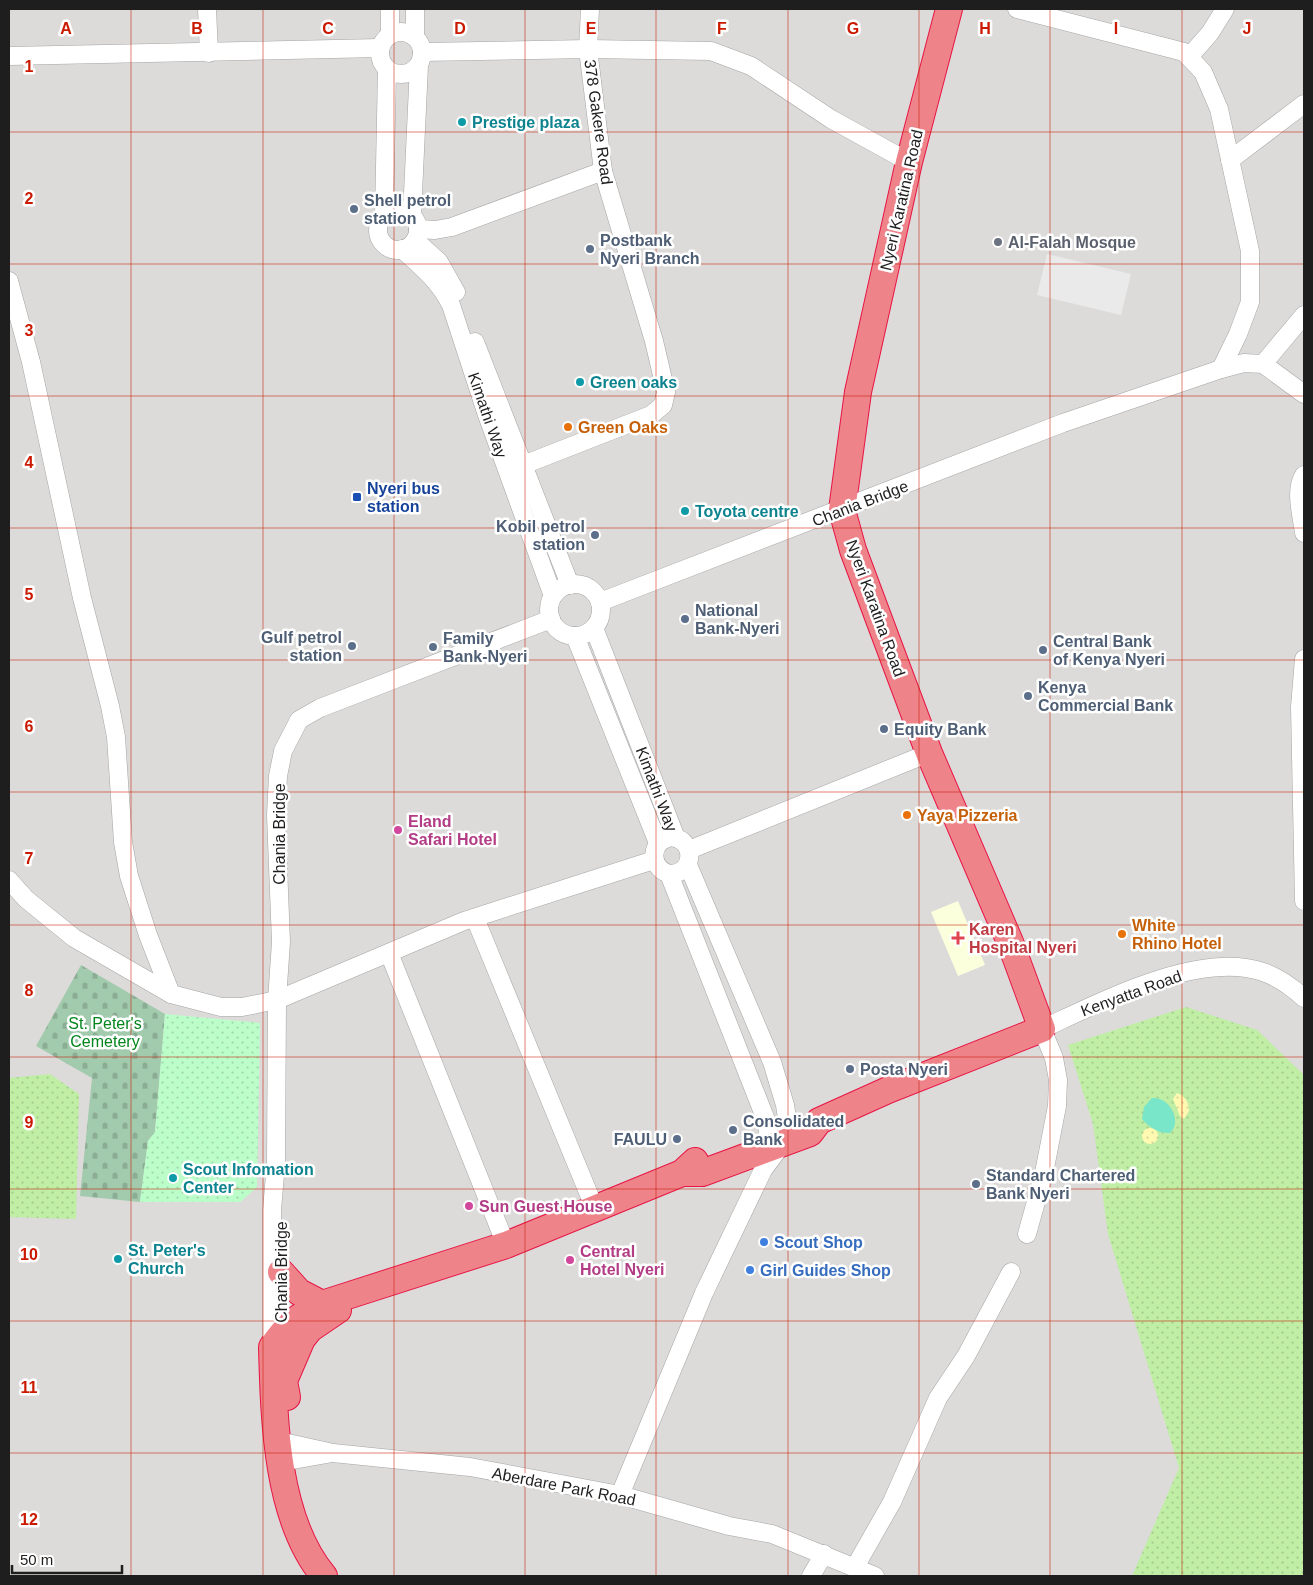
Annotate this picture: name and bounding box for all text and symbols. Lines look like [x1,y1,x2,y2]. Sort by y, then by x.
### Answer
text: A [60,20,72,37]
text: B [191,20,203,37]
text: C [322,20,334,37]
text: D [454,20,466,37]
text: E [586,20,597,37]
text: F [717,20,727,37]
text: G [847,20,859,37]
text: H [979,20,991,37]
text: I [1114,20,1118,37]
text: J [1243,20,1251,37]
text: 1 [25,58,34,75]
street label: 378 Gakere Road [581,58,616,186]
place label: Prestige plaza [472,114,580,131]
marker: Prestige plaza [456,116,468,128]
street label: Nyeri Karatina Road [877,128,926,272]
text: 2 [25,190,34,207]
place label: Shell petrol station [364,192,451,227]
marker: Shell petrol station [348,203,360,215]
place label: Postbank Nyeri Branch [600,232,700,267]
place label: Al-Falah Mosque [1008,234,1136,251]
marker: Al-Falah Mosque [992,236,1004,248]
marker: Postbank Nyeri Branch [584,243,596,255]
text: 3 [25,322,34,339]
street label: Kimathi Way [465,370,510,460]
place label: Green oaks [590,374,677,391]
marker: Green oaks [574,376,586,388]
place label: Green Oaks [578,419,668,436]
marker: Green Oaks [562,421,574,433]
text: 4 [25,454,34,471]
street label: Chania Bridge [810,477,911,530]
place label: Nyeri bus station [367,480,440,515]
marker: Nyeri bus station [351,491,363,503]
place label: Toyota centre [695,503,799,520]
marker: Toyota centre [679,505,691,517]
place label: Kobil petrol station [496,518,585,553]
marker: Kobil petrol station [589,529,601,541]
street label: Nyeri Karatina Road [843,538,908,679]
text: 5 [25,586,34,603]
place label: National Bank-Nyeri [695,602,779,637]
marker: National Bank-Nyeri [679,613,691,625]
place label: Gulf petrol station [261,629,342,664]
place label: Family Bank-Nyeri [443,630,527,665]
place label: Central Bank of Kenya Nyeri [1053,633,1165,668]
marker: Gulf petrol station [346,640,358,652]
marker: Family Bank-Nyeri [427,641,439,653]
marker: Central Bank of Kenya Nyeri [1037,644,1049,656]
place label: Kenya Commercial Bank [1038,679,1173,714]
marker: Kenya Commercial Bank [1022,690,1034,702]
text: 6 [25,718,34,735]
place label: Equity Bank [894,721,987,738]
marker: Equity Bank [878,723,890,735]
street label: Kimathi Way [633,744,680,834]
street label: Chania Bridge [271,783,288,885]
place label: Yaya Pizzeria [917,807,1018,824]
marker: Yaya Pizzeria [901,809,913,821]
place label: Eland Safari Hotel [408,813,497,848]
marker: Eland Safari Hotel [392,824,404,836]
text: 7 [25,850,34,867]
place label: White Rhino Hotel [1132,917,1222,952]
place label: Karen Hospital Nyeri [969,921,1077,956]
marker: White Rhino Hotel [1116,928,1128,940]
marker: Karen Hospital Nyeri [951,931,965,945]
street label: Kenyatta Road [1079,967,1184,1020]
text: 8 [25,982,34,999]
park label: St. Peter's Cemetery [68,1015,142,1050]
place label: Posta Nyeri [860,1061,948,1078]
marker: Posta Nyeri [844,1063,856,1075]
place label: Consolidated Bank [743,1113,844,1148]
text: 9 [25,1114,34,1131]
marker: Consolidated Bank [727,1124,739,1136]
place label: FAULU [614,1131,667,1148]
marker: FAULU [671,1133,683,1145]
place label: Scout Infomation Center [183,1161,314,1196]
place label: Standard Chartered Bank Nyeri [986,1167,1135,1202]
marker: Scout Infomation Center [167,1172,179,1184]
marker: Standard Chartered Bank Nyeri [970,1178,982,1190]
place label: Sun Guest House [479,1198,612,1215]
marker: Sun Guest House [463,1200,475,1212]
street label: Chania Bridge [273,1221,290,1323]
place label: Scout Shop [774,1234,863,1251]
marker: Scout Shop [758,1236,770,1248]
place label: St. Peter's Church [128,1242,206,1277]
place label: Central Hotel Nyeri [580,1243,664,1278]
text: 10 [20,1246,38,1263]
marker: St. Peter's Church [112,1253,124,1265]
marker: Central Hotel Nyeri [564,1254,576,1266]
place label: Girl Guides Shop [760,1262,891,1279]
marker: Girl Guides Shop [744,1264,756,1276]
text: 11 [21,1379,38,1396]
street label: Aberdare Park Road [491,1464,637,1509]
text: 12 [20,1511,38,1528]
scale bar [12,1542,122,1574]
text: 50 m [20,1551,53,1568]

